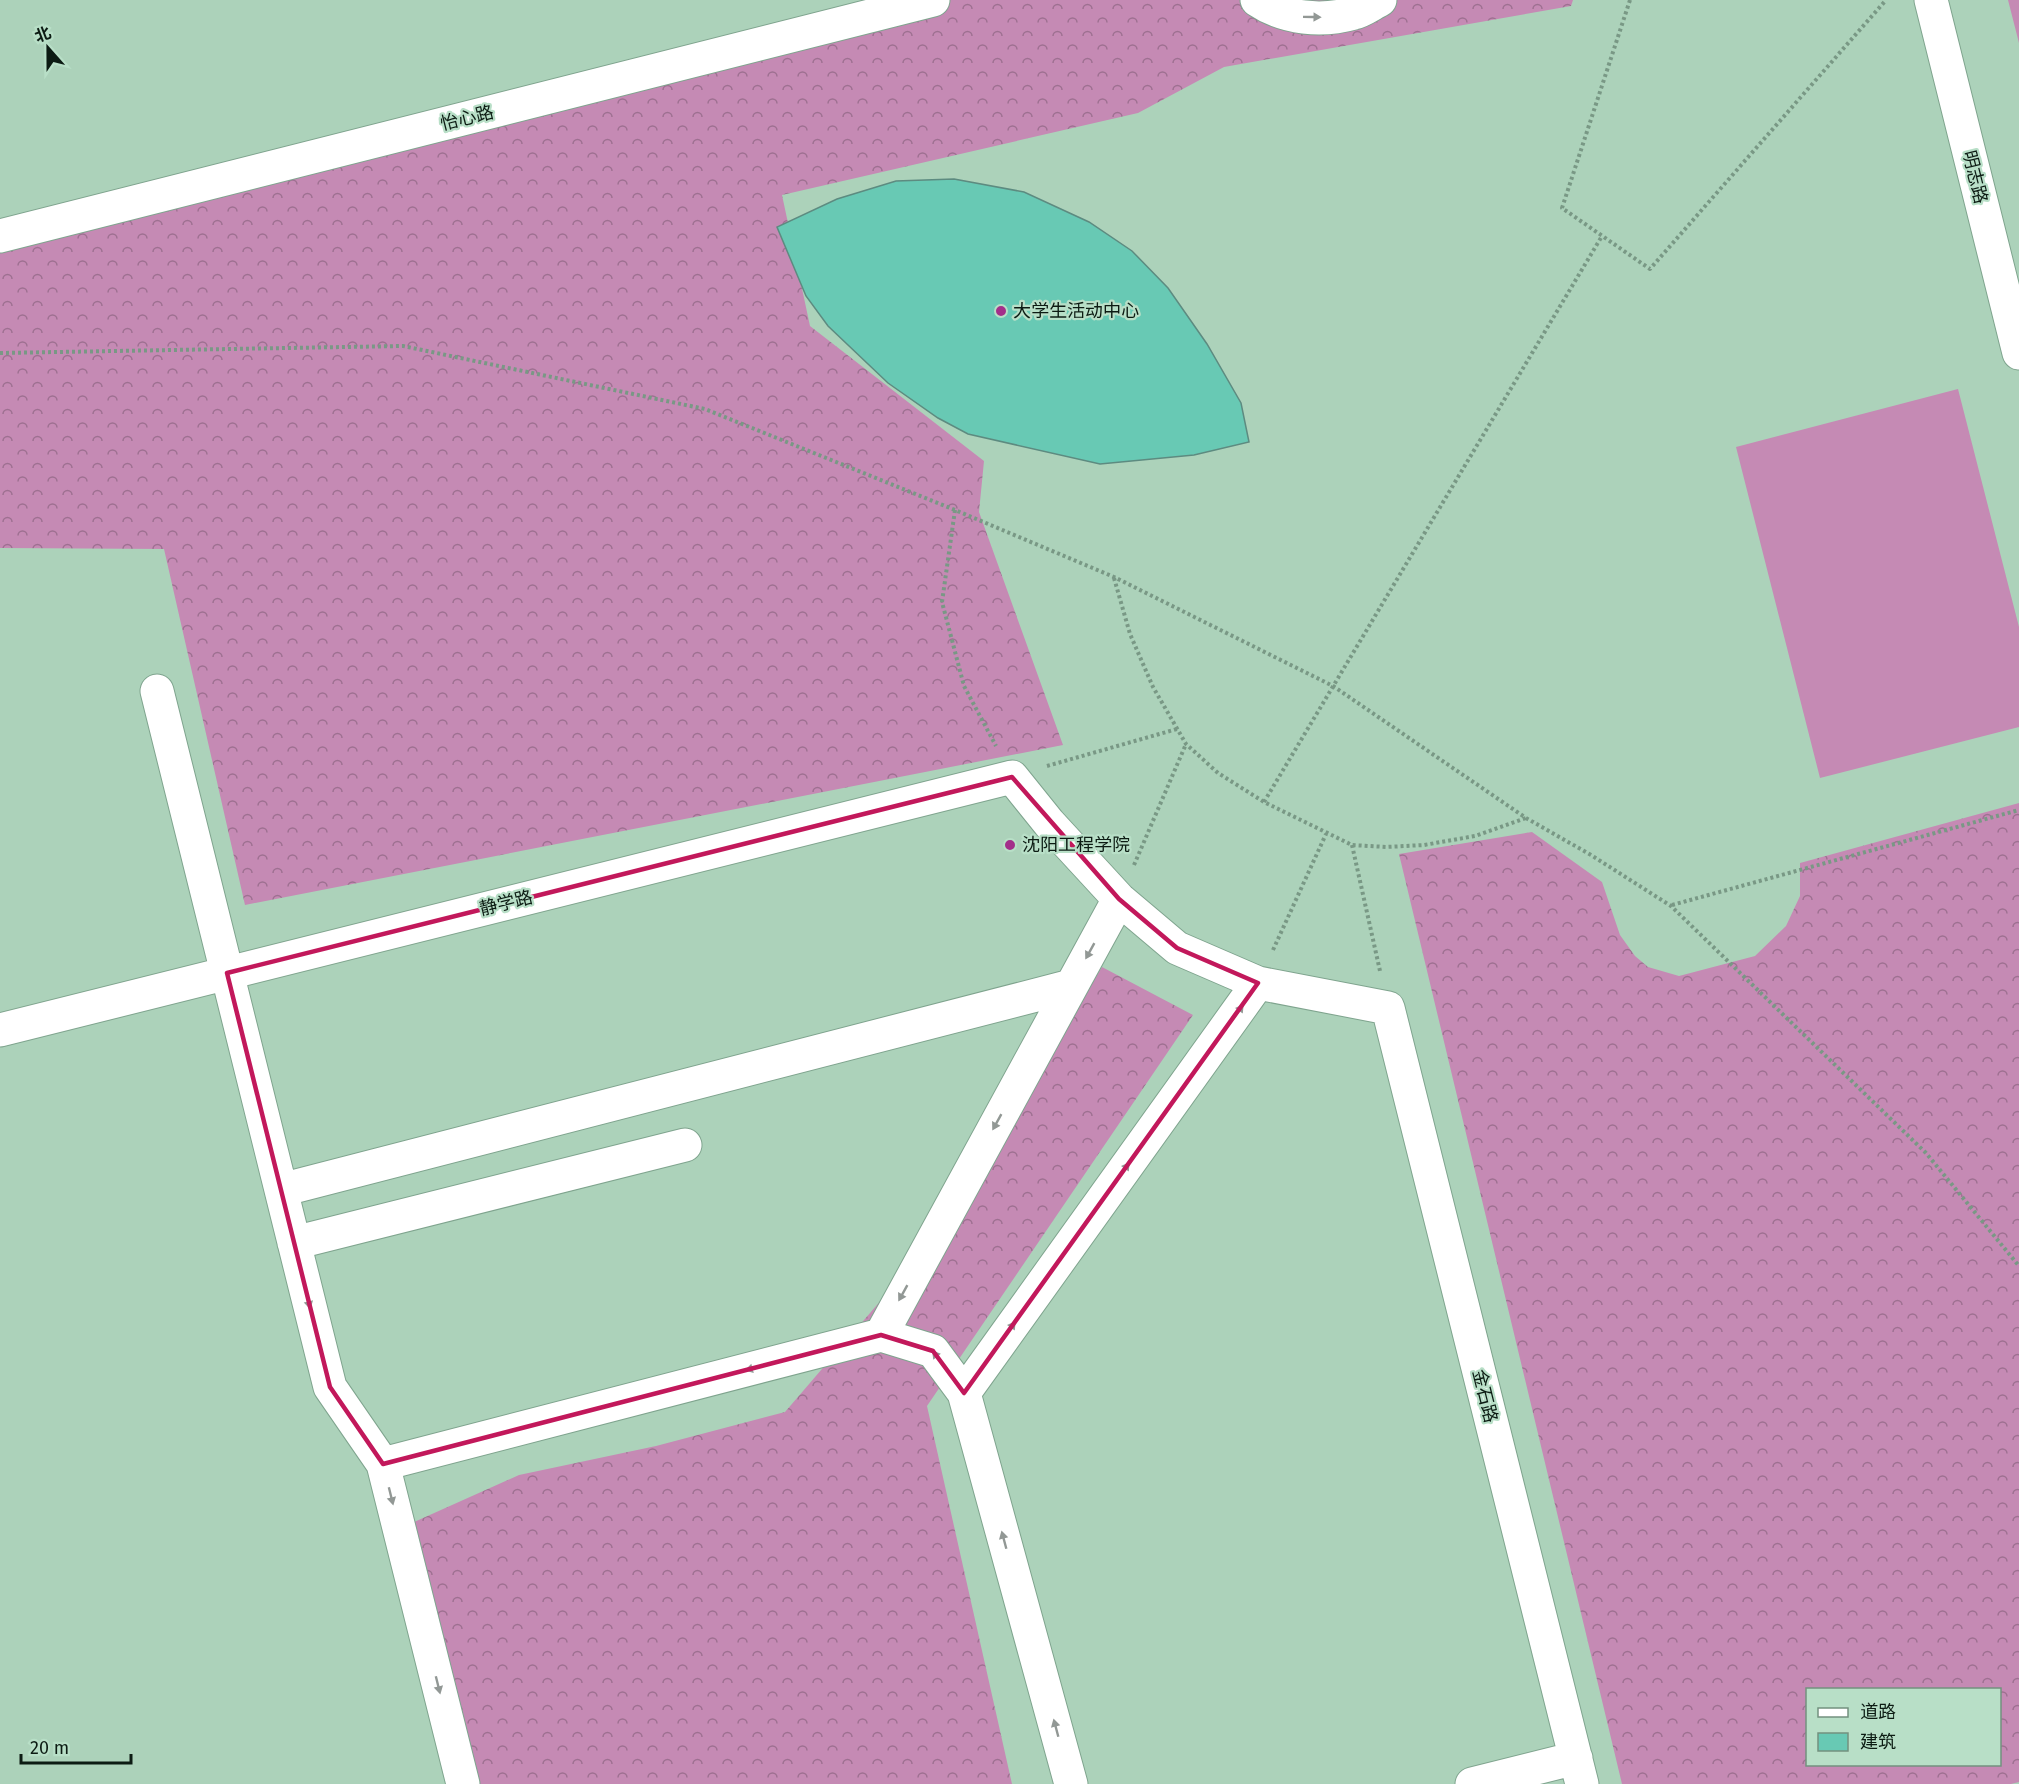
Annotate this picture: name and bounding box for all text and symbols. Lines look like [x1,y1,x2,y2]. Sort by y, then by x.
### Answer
one-way arrow [1303,12,1322,22]
north arrow [18,18,78,78]
text: 北 [32,23,54,46]
street label: 怡心路 [438,101,496,135]
street label: 明志路 [1958,148,1992,206]
place label: 大学生活动中心 [1013,300,1139,322]
marker: 大学生活动中心 [994,304,1008,318]
place label: 沈阳工程学院 [1022,834,1130,856]
marker: 沈阳工程学院 [1003,838,1017,852]
street label: 静学路 [477,886,535,920]
one-way arrow [1085,942,1095,959]
one-way arrow [1231,1004,1243,1019]
one-way arrow [992,1113,1002,1130]
one-way arrow [1118,1163,1130,1179]
one-way arrow [898,1285,908,1302]
one-way arrow [304,1291,313,1309]
one-way arrow [1004,1321,1016,1337]
one-way arrow [933,1351,945,1366]
one-way arrow [745,1363,763,1373]
street label: 金石路 [1468,1367,1502,1425]
one-way arrow [386,1487,396,1505]
one-way arrow [999,1530,1008,1548]
one-way arrow [434,1676,444,1694]
legend [1806,1688,2001,1766]
text: 道路 [1860,1701,1896,1723]
one-way arrow [1050,1718,1060,1737]
scale bar [21,1727,130,1765]
text: 建筑 [1860,1731,1896,1753]
text: 20 m [30,1737,69,1759]

